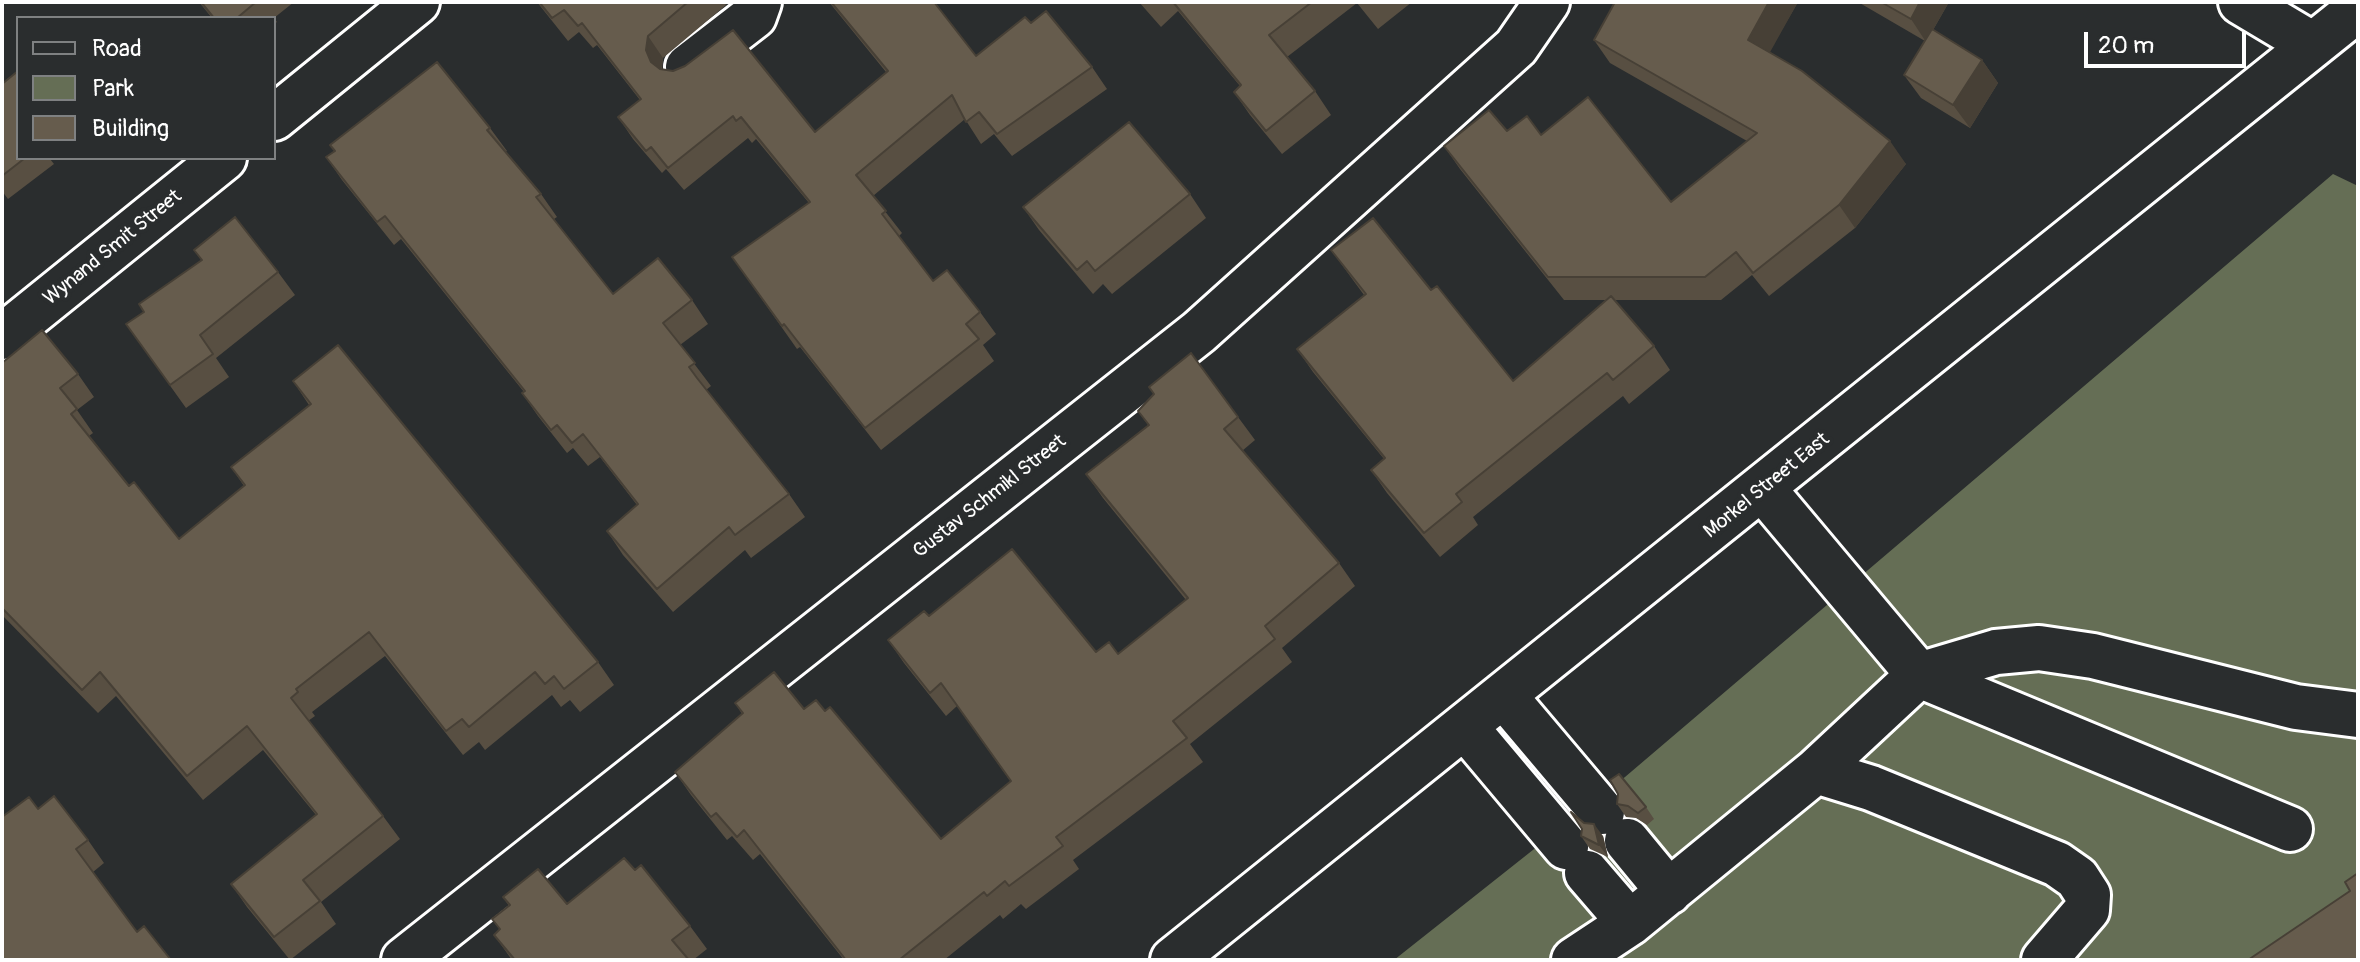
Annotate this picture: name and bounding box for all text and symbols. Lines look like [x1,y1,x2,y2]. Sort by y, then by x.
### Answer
legend [16,16,276,160]
scale bar [2088,16,2250,66]
text: 20 m [2098,31,2154,60]
text: Road [92,34,142,63]
text: Park [92,74,134,103]
text: Building [92,114,169,143]
street label: Wynand Smit Street [39,185,187,311]
street label: Morkel Street East [1699,428,1835,544]
street label: Gustav Schmikl Street [909,430,1071,564]

